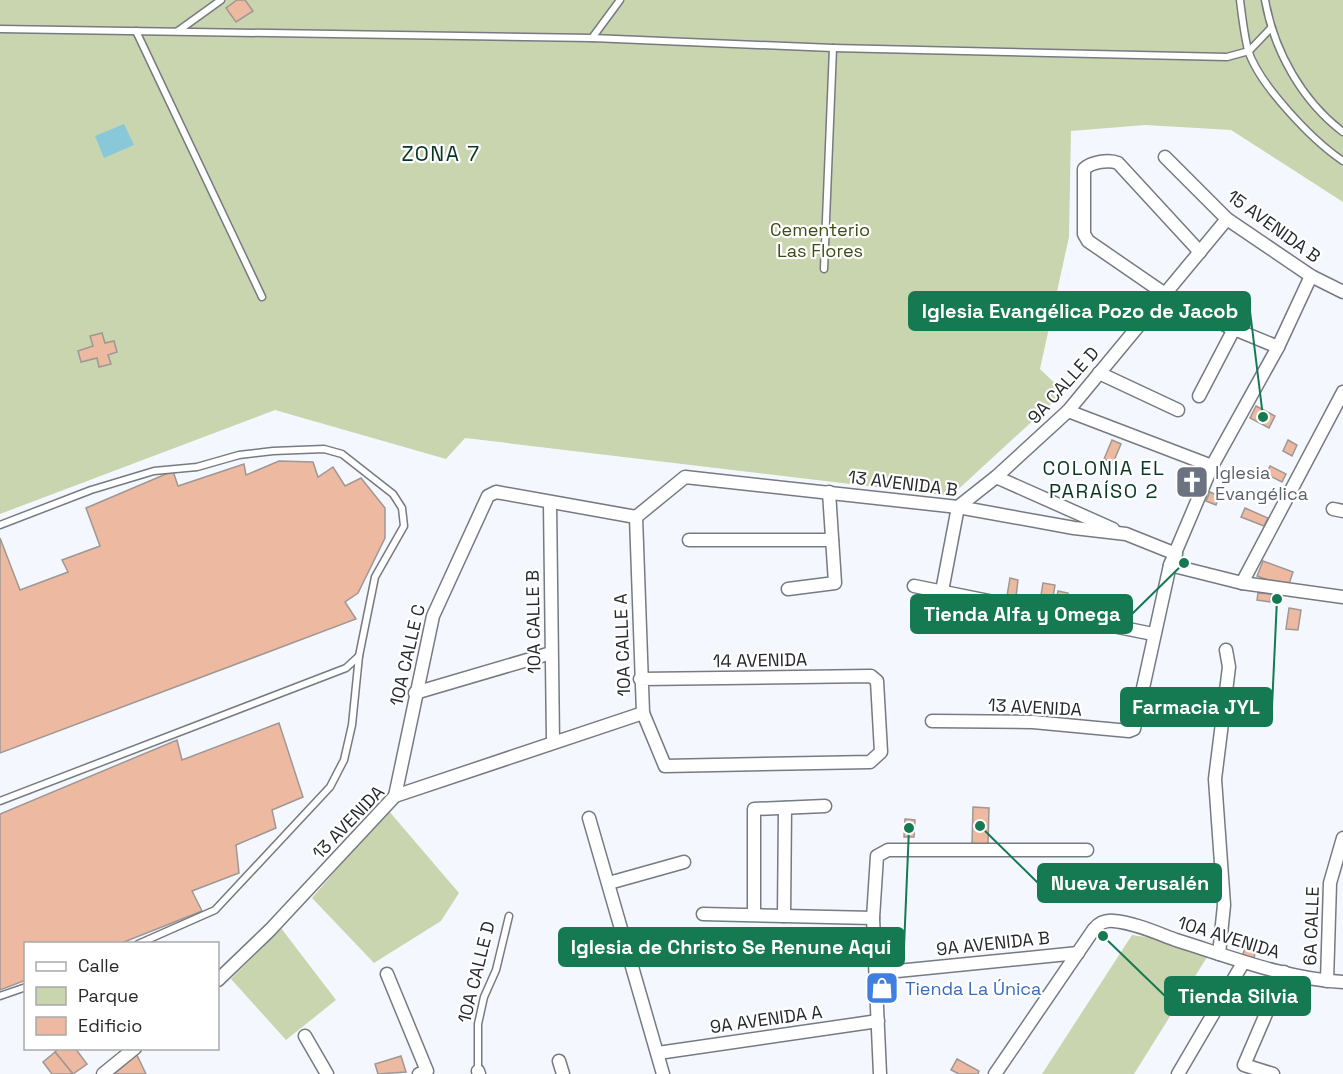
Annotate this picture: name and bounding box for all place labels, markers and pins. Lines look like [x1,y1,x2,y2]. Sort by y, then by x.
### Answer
callout: Iglesia Evangélica Pozo de Jacob [909,292,1250,330]
place label: Iglesia Evangélica [1215,461,1308,505]
church icon: Iglesia Evangélica [1174,464,1210,500]
callout: Tienda Alfa y Omega [911,595,1132,633]
callout: Farmacia JYL [1121,688,1272,726]
callout: Nueva Jerusalén [1038,864,1221,902]
callout: Iglesia de Christo Se Renune Aqui [559,928,904,966]
shop icon: Tienda La Única [864,970,900,1006]
place label: Tienda La Única [905,977,1041,1000]
callout: Tienda Silvia [1165,977,1310,1015]

